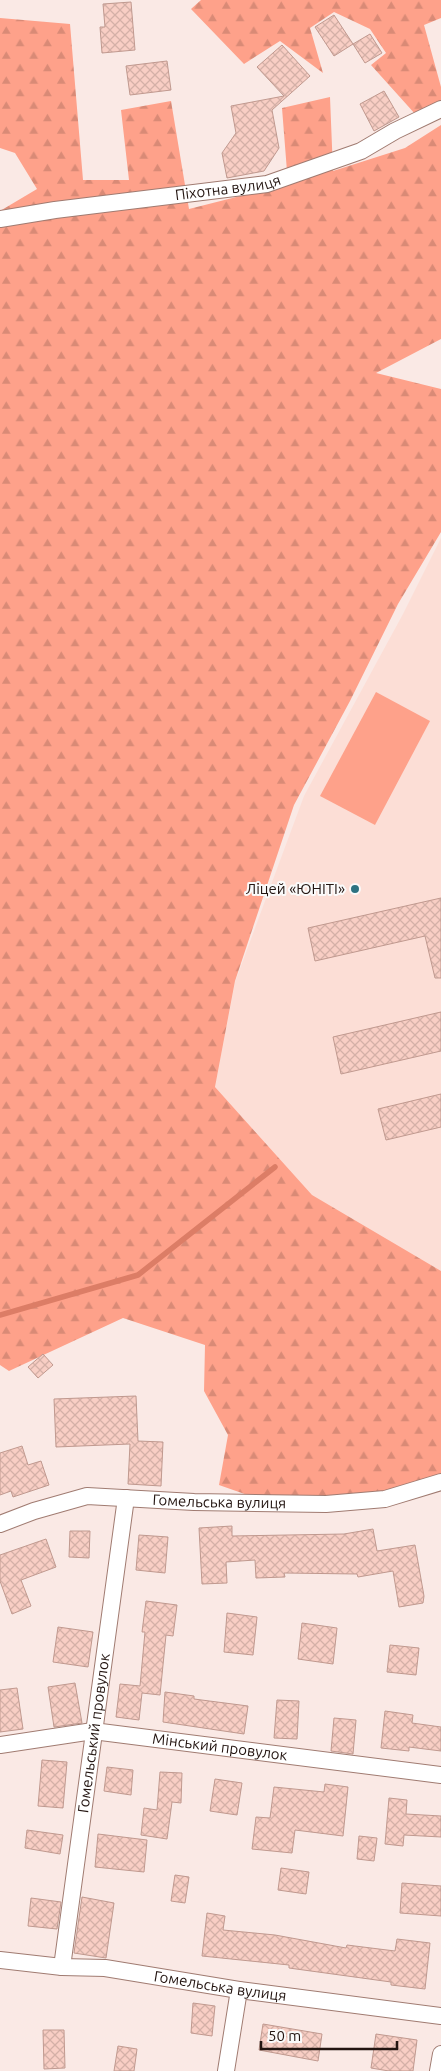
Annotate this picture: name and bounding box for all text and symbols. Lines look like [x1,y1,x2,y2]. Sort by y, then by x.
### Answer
street label: Піхотна вулиця [174,171,283,203]
place label: Ліцей «ЮНІТІ» [246,880,345,897]
marker: Ліцей «ЮНІТІ» [349,883,361,895]
street label: Гомельська вулиця [152,1491,286,1511]
street label: Гомельський провулок [74,1652,113,1814]
street label: Мінський провулок [152,1730,289,1764]
street label: Гомельська вулиця [153,1967,287,2004]
scale bar [261,2018,397,2050]
text: 50 m [268,2027,301,2044]

